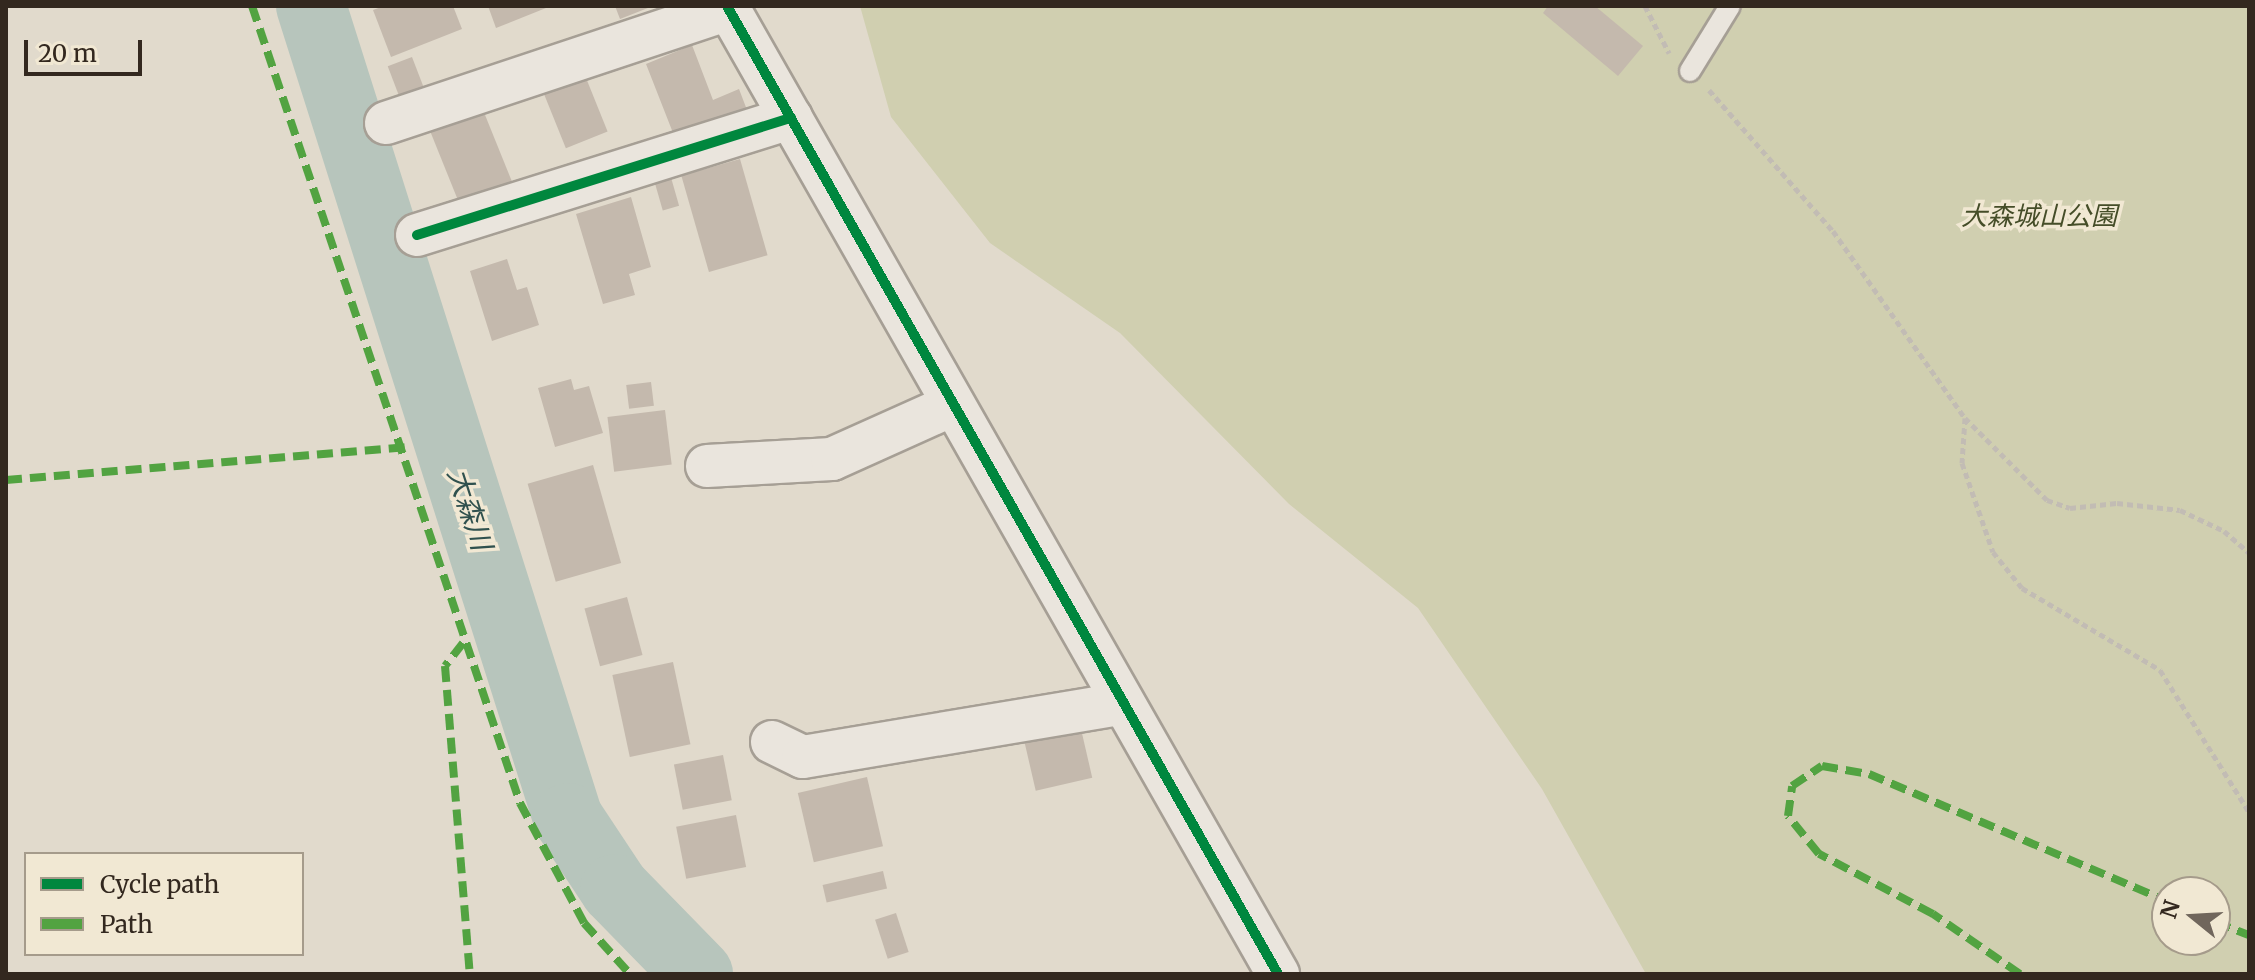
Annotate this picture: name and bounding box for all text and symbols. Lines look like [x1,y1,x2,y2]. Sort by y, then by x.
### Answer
scale bar [28,24,146,74]
text: 20 m [38,38,97,69]
park label: 大森城山公園 [1961,200,2117,232]
water label: 大森川 [441,464,499,554]
legend [24,852,304,956]
text: Cycle path [100,869,219,900]
north arrow [2151,876,2231,956]
text: N [2154,897,2186,922]
text: Path [100,909,153,940]

